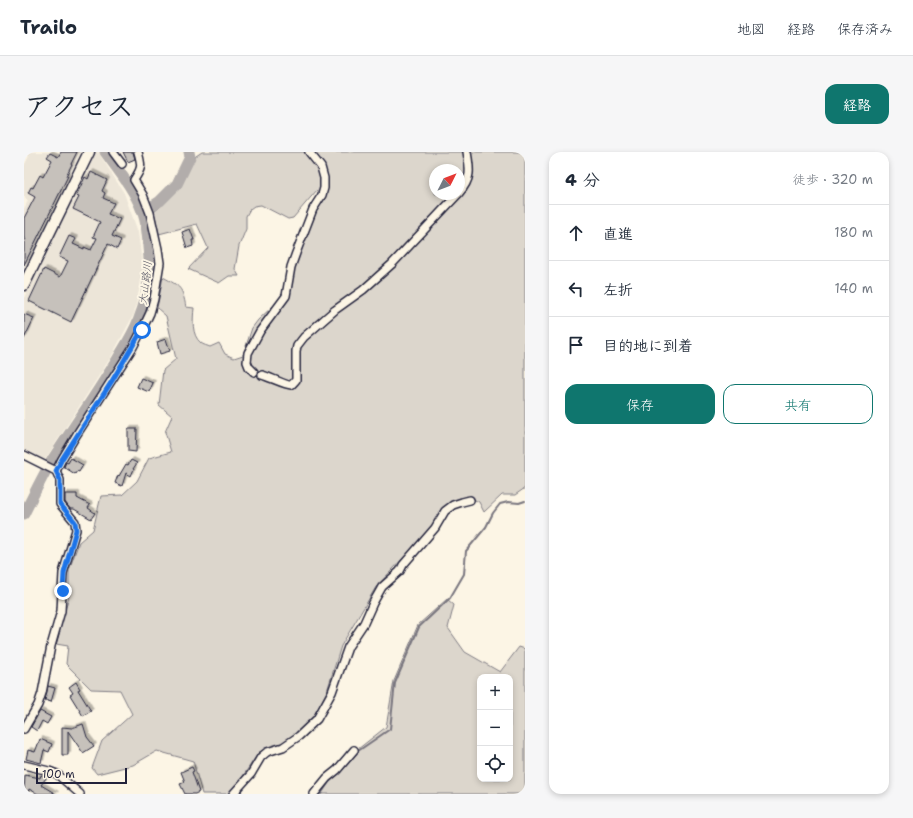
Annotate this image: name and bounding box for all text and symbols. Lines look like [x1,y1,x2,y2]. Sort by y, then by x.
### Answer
text: Trailo [20,15,77,40]
text: 地図 [737,20,765,38]
text: 経路 [787,20,815,38]
text: 保存済み [837,20,893,38]
button: 経路 [825,84,889,124]
text: アクセス [24,87,134,125]
north arrow [429,164,465,200]
text: 4 分 [565,169,600,191]
text: 徒歩 · 320 m [793,171,873,188]
icon: ahead [565,222,587,244]
text: 直進 [603,224,633,244]
text: 180 m [834,224,873,241]
water label: 大山路川 [135,260,156,306]
icon: left [565,278,587,300]
text: 左折 [603,280,633,300]
text: 140 m [834,280,873,297]
route start [133,321,151,339]
icon: arrive [565,334,587,356]
text: 目的地に到着 [603,336,693,356]
button: 保存 [565,384,715,424]
button: 共有 [723,384,873,424]
route end [54,582,72,600]
map controls [477,674,513,782]
button: + [477,674,513,710]
button: − [477,710,513,746]
button: locate [477,746,513,782]
scale bar [36,766,127,785]
text: 100 m [42,767,75,782]

